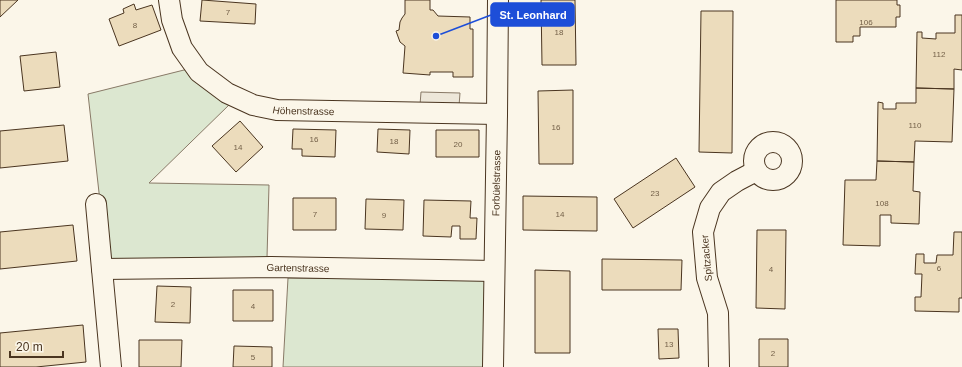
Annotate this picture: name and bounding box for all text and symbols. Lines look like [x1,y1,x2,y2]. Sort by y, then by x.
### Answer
callout: St. Leonhard [491,3,574,26]
house number: 7 [226,8,231,17]
text: St. Leonhard [499,9,567,21]
house number: 106 [859,18,873,27]
house number: 8 [133,21,138,30]
house number: 18 [555,28,564,37]
house number: 112 [933,50,946,59]
street label: Höhenstrasse [271,104,335,117]
house number: 110 [909,121,922,130]
house number: 16 [552,123,561,132]
house number: 16 [310,135,319,144]
house number: 18 [390,137,399,146]
house number: 20 [454,140,463,149]
house number: 14 [234,143,243,152]
street label: Forbüelstrasse [490,149,502,216]
house number: 23 [651,189,660,198]
house number: 108 [875,199,889,208]
house number: 7 [313,210,318,219]
house number: 14 [556,210,565,219]
house number: 9 [382,211,387,220]
street label: Spitzacker [699,234,714,282]
street label: Gartenstrasse [267,262,330,274]
house number: 6 [937,264,942,273]
house number: 4 [769,265,774,274]
house number: 2 [171,300,176,309]
house number: 4 [251,302,256,311]
scale bar [10,333,63,359]
text: 20 m [16,340,43,354]
house number: 13 [665,340,674,349]
house number: 2 [771,349,776,358]
house number: 5 [251,353,256,362]

